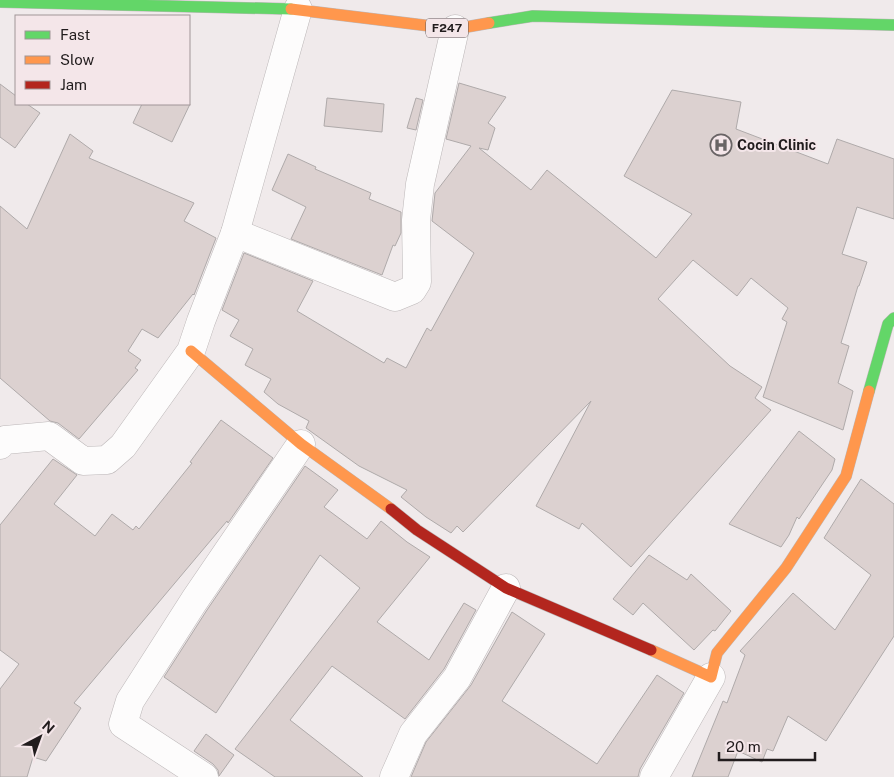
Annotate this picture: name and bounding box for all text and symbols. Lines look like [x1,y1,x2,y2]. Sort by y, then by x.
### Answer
legend [15,15,190,105]
road number: F247 [426,18,468,38]
text: Fast [60,26,90,43]
text: Slow [60,51,95,68]
text: Jam [60,76,87,93]
hospital icon: Cocin Clinic [709,133,733,157]
place label: Cocin Clinic [737,137,816,153]
north arrow [15,712,65,762]
text: N [39,718,58,737]
scale bar [719,730,815,762]
text: 20 m [726,738,761,755]

